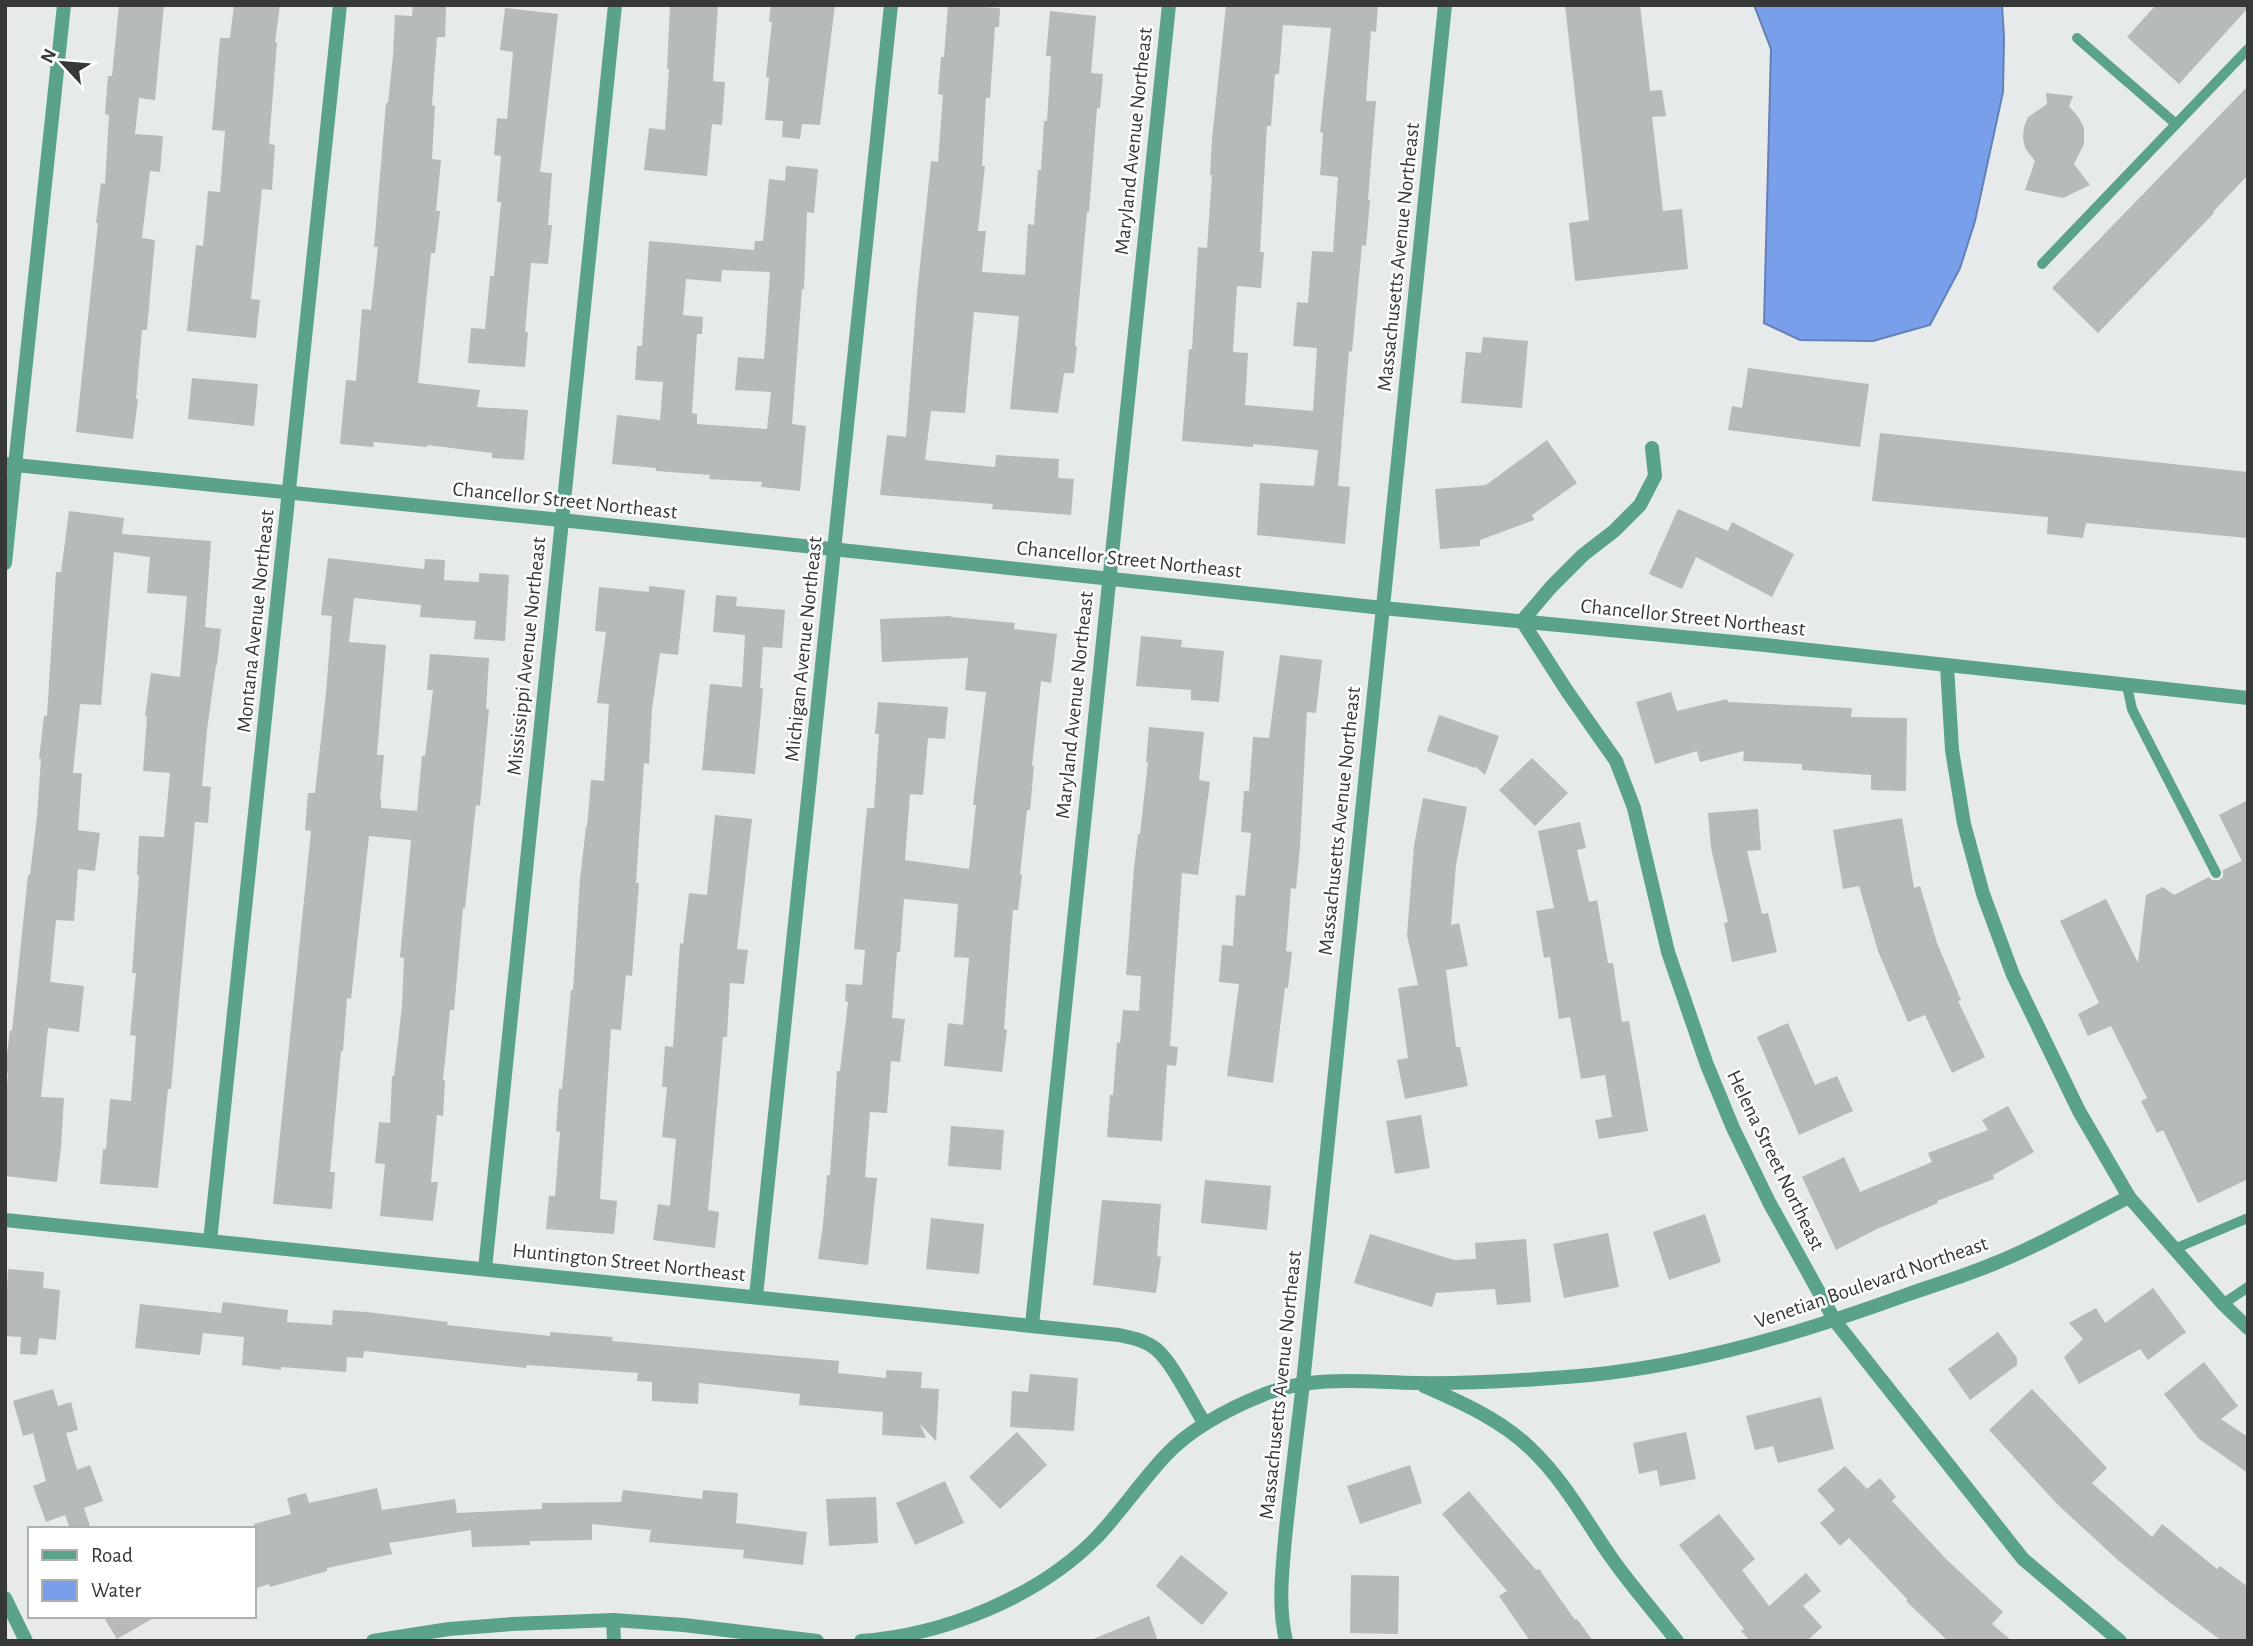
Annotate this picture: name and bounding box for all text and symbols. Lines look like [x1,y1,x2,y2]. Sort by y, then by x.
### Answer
street label: Maryland Avenue Northeast [1111,26,1156,256]
north arrow [28,28,98,98]
text: N [38,46,61,66]
street label: Massachusetts Avenue Northeast [1374,121,1423,392]
street label: Chancellor Street Northeast [452,478,679,523]
street label: Montana Avenue Northeast [233,508,278,734]
street label: Mississippi Avenue Northeast [504,535,550,776]
street label: Michigan Avenue Northeast [781,535,826,763]
street label: Chancellor Street Northeast [1016,537,1243,582]
street label: Maryland Avenue Northeast [1052,590,1097,820]
street label: Chancellor Street Northeast [1580,595,1807,640]
street label: Massachusetts Avenue Northeast [1315,685,1364,956]
street label: Helena Street Northeast [1723,1067,1828,1254]
street label: Venetian Boulevard Northeast [1752,1233,1991,1332]
street label: Huntington Street Northeast [511,1240,747,1285]
street label: Massachusetts Avenue Northeast [1256,1249,1305,1520]
legend [28,1527,256,1618]
text: Road [91,1545,133,1566]
text: Water [91,1580,141,1601]

